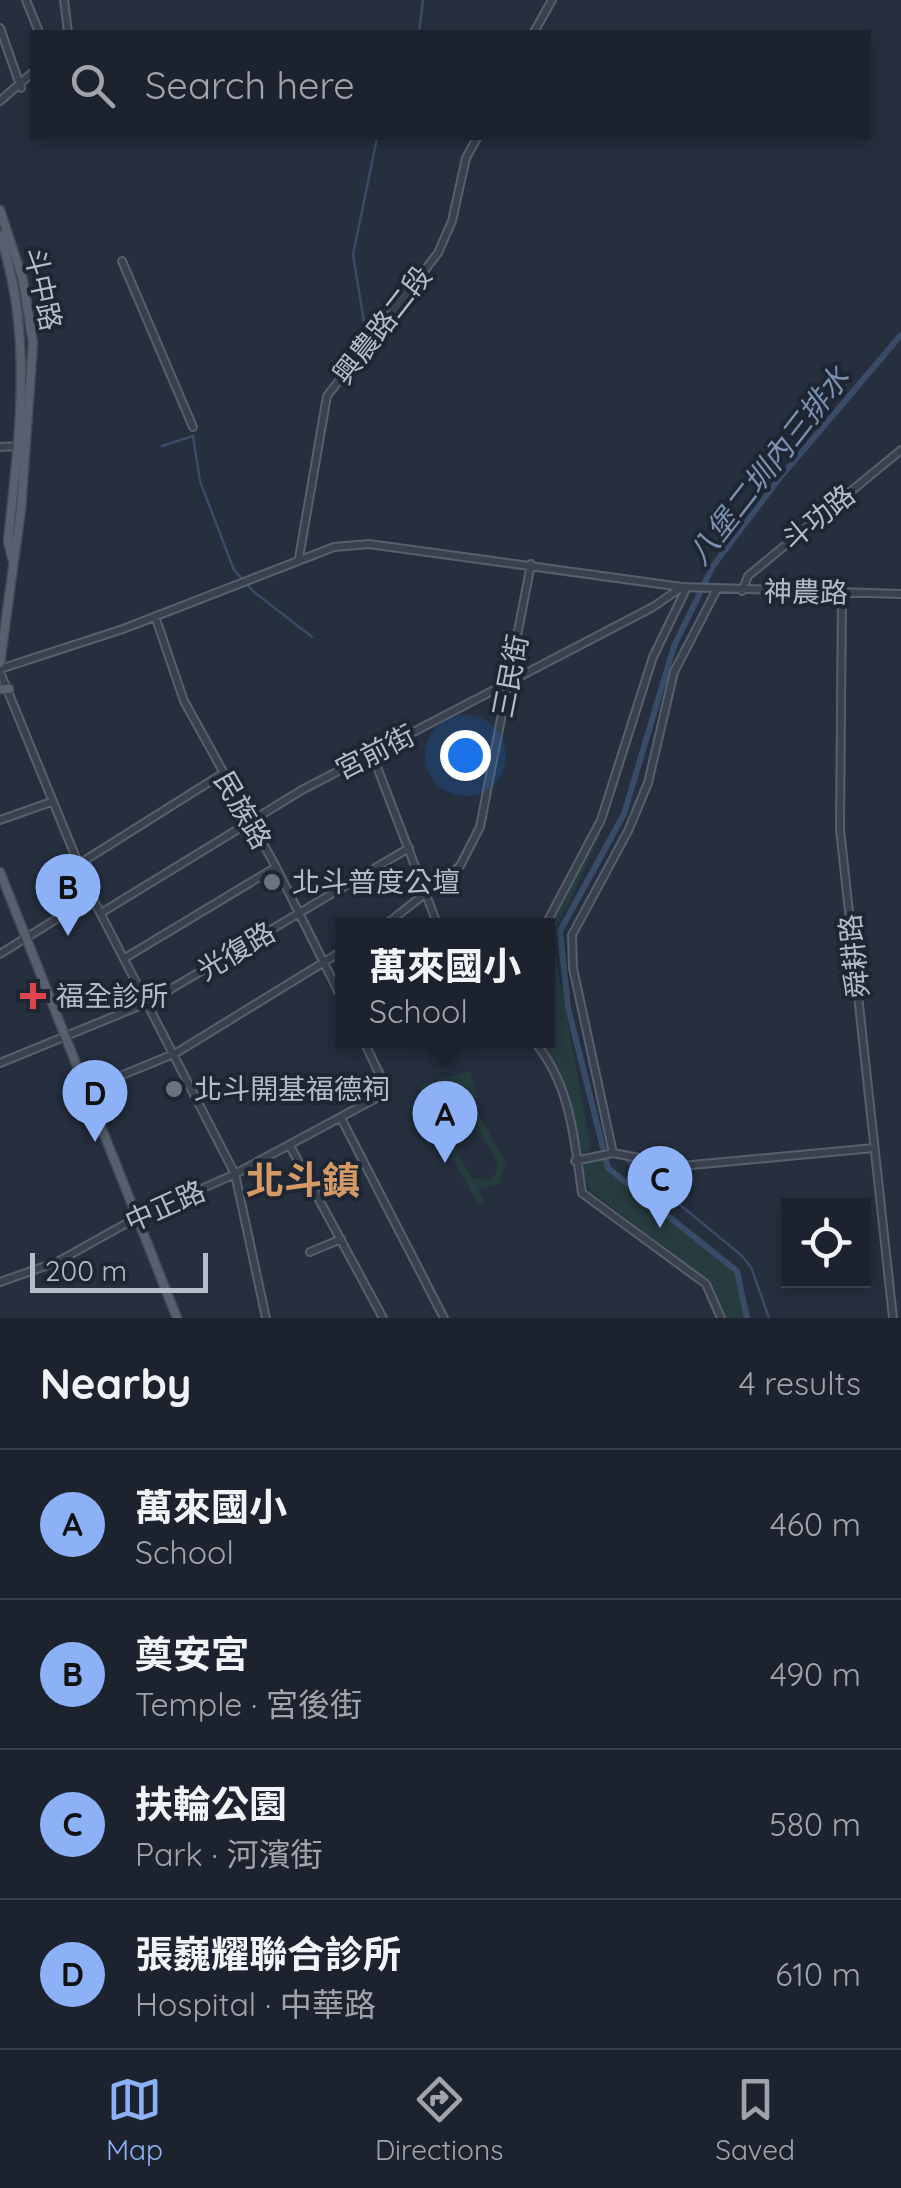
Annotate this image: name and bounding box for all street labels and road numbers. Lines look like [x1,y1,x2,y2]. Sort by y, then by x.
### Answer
street label: 斗中路 [18,244,69,334]
street label: 興農路二段 [325,259,438,391]
street label: 斗功路 [774,477,861,557]
street label: 神農路 [764,573,848,610]
street label: 三民街 [484,631,535,720]
street label: 宮前街 [329,717,420,786]
street label: 民族路 [207,765,280,855]
street label: 舜耕路 [832,912,875,1000]
street label: 光復路 [191,914,281,987]
street label: 中正路 [119,1172,210,1239]

